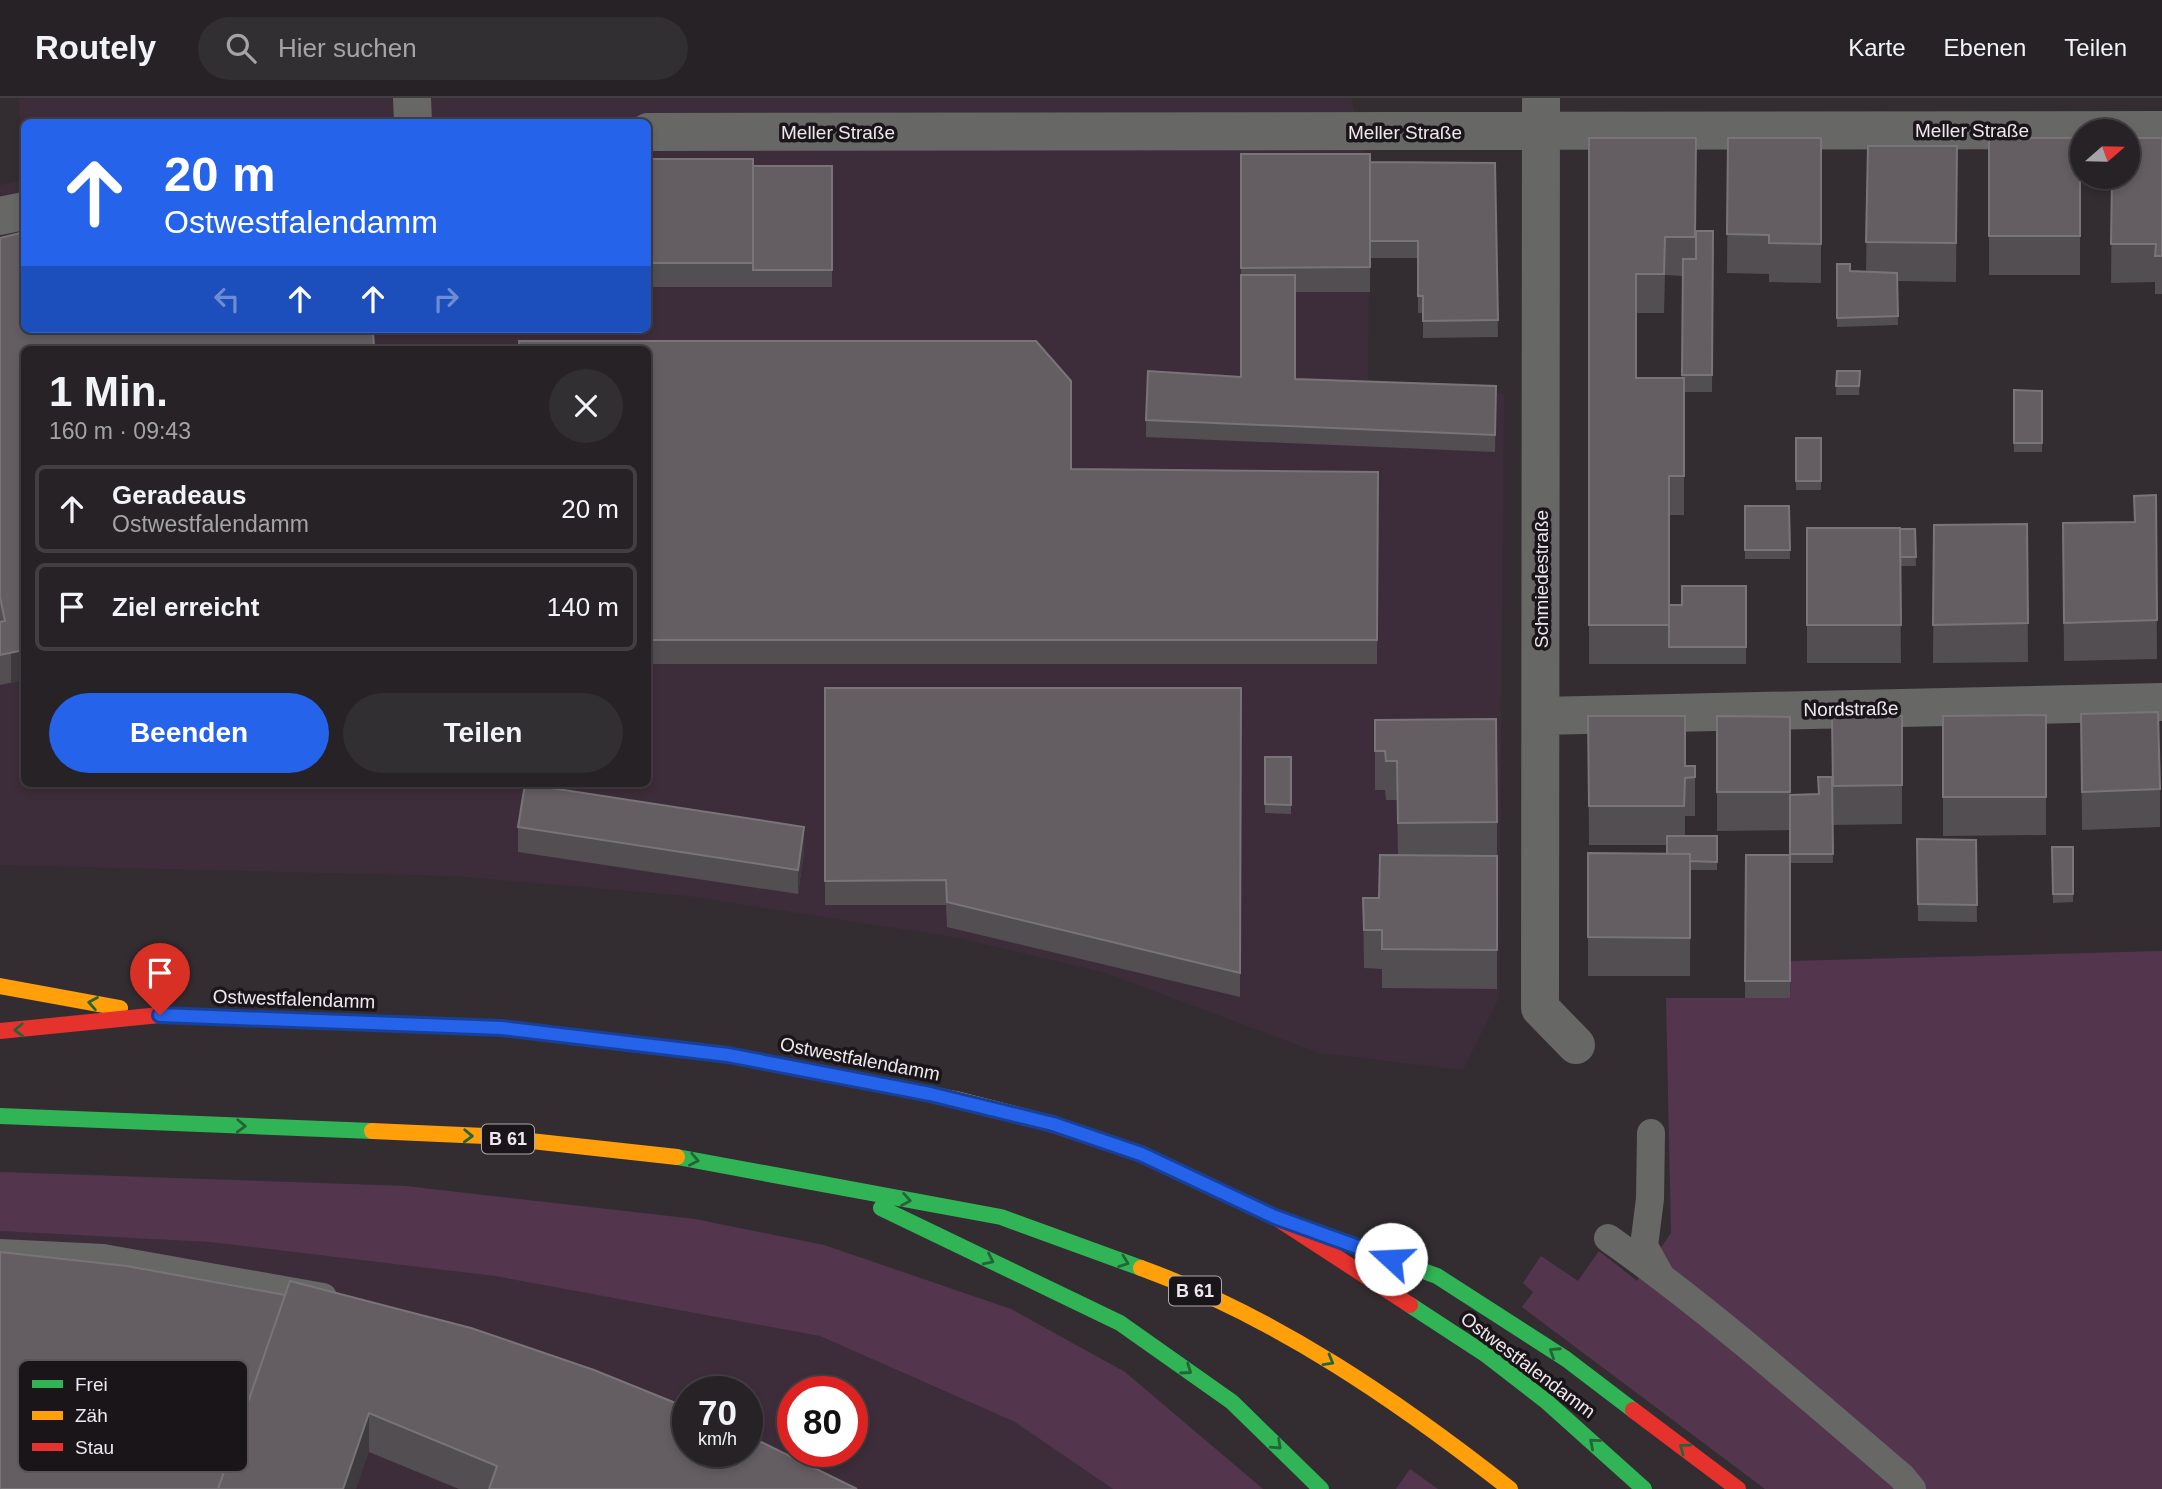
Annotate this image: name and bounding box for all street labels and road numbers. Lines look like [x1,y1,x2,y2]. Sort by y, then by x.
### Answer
street label: Meller Straße [1915,120,2029,141]
street label: Meller Straße [781,122,895,143]
street label: Meller Straße [1348,122,1462,143]
street label: Schmiedestraße [1531,510,1552,648]
street label: Nordstraße [1803,698,1899,720]
street label: Ostwestfalendamm [212,986,376,1012]
street label: Ostwestfalendamm [778,1033,942,1085]
road number: B 61 [482,1124,534,1154]
road number: B 61 [1169,1276,1221,1306]
street label: Ostwestfalendamm [1457,1308,1599,1422]

